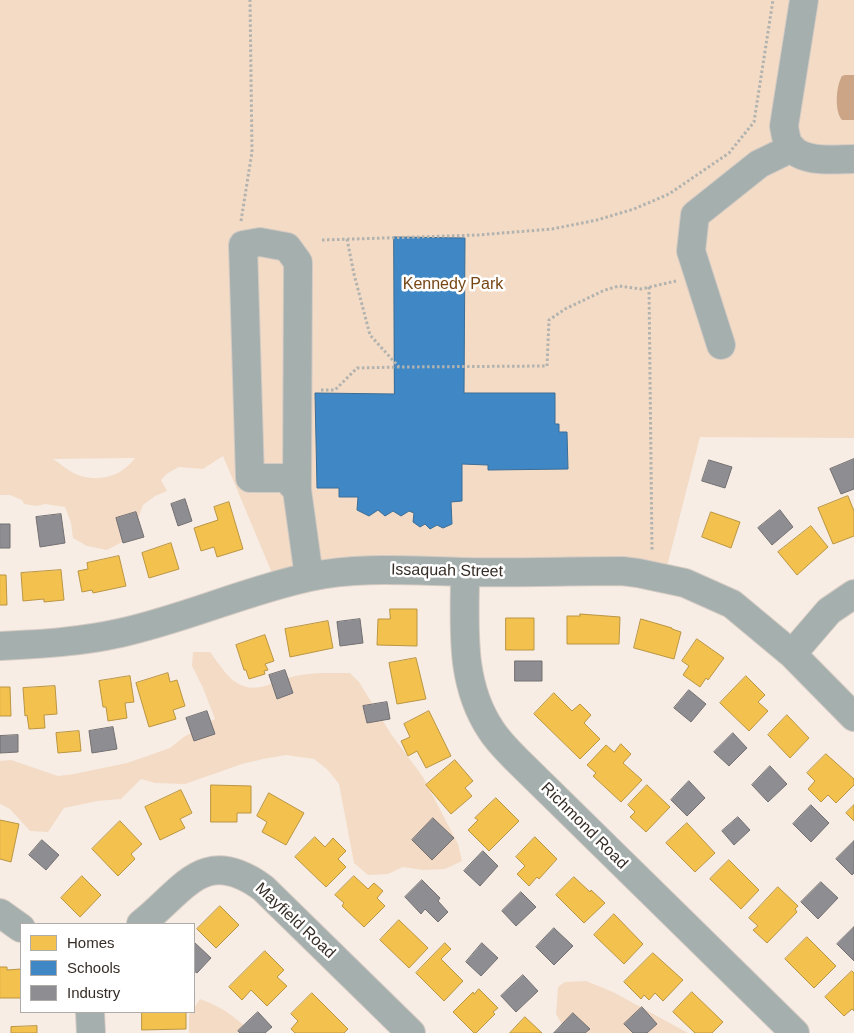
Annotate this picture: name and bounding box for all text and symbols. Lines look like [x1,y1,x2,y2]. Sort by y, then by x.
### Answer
park label: Kennedy Park [403,275,503,295]
street label: Issaquah Street [391,560,503,582]
street label: Richmond Road [537,779,631,873]
street label: Mayfield Road [251,879,339,963]
legend [20,923,195,1013]
text: Homes [67,934,115,951]
text: Schools [67,959,120,976]
text: Industry [67,984,120,1001]

